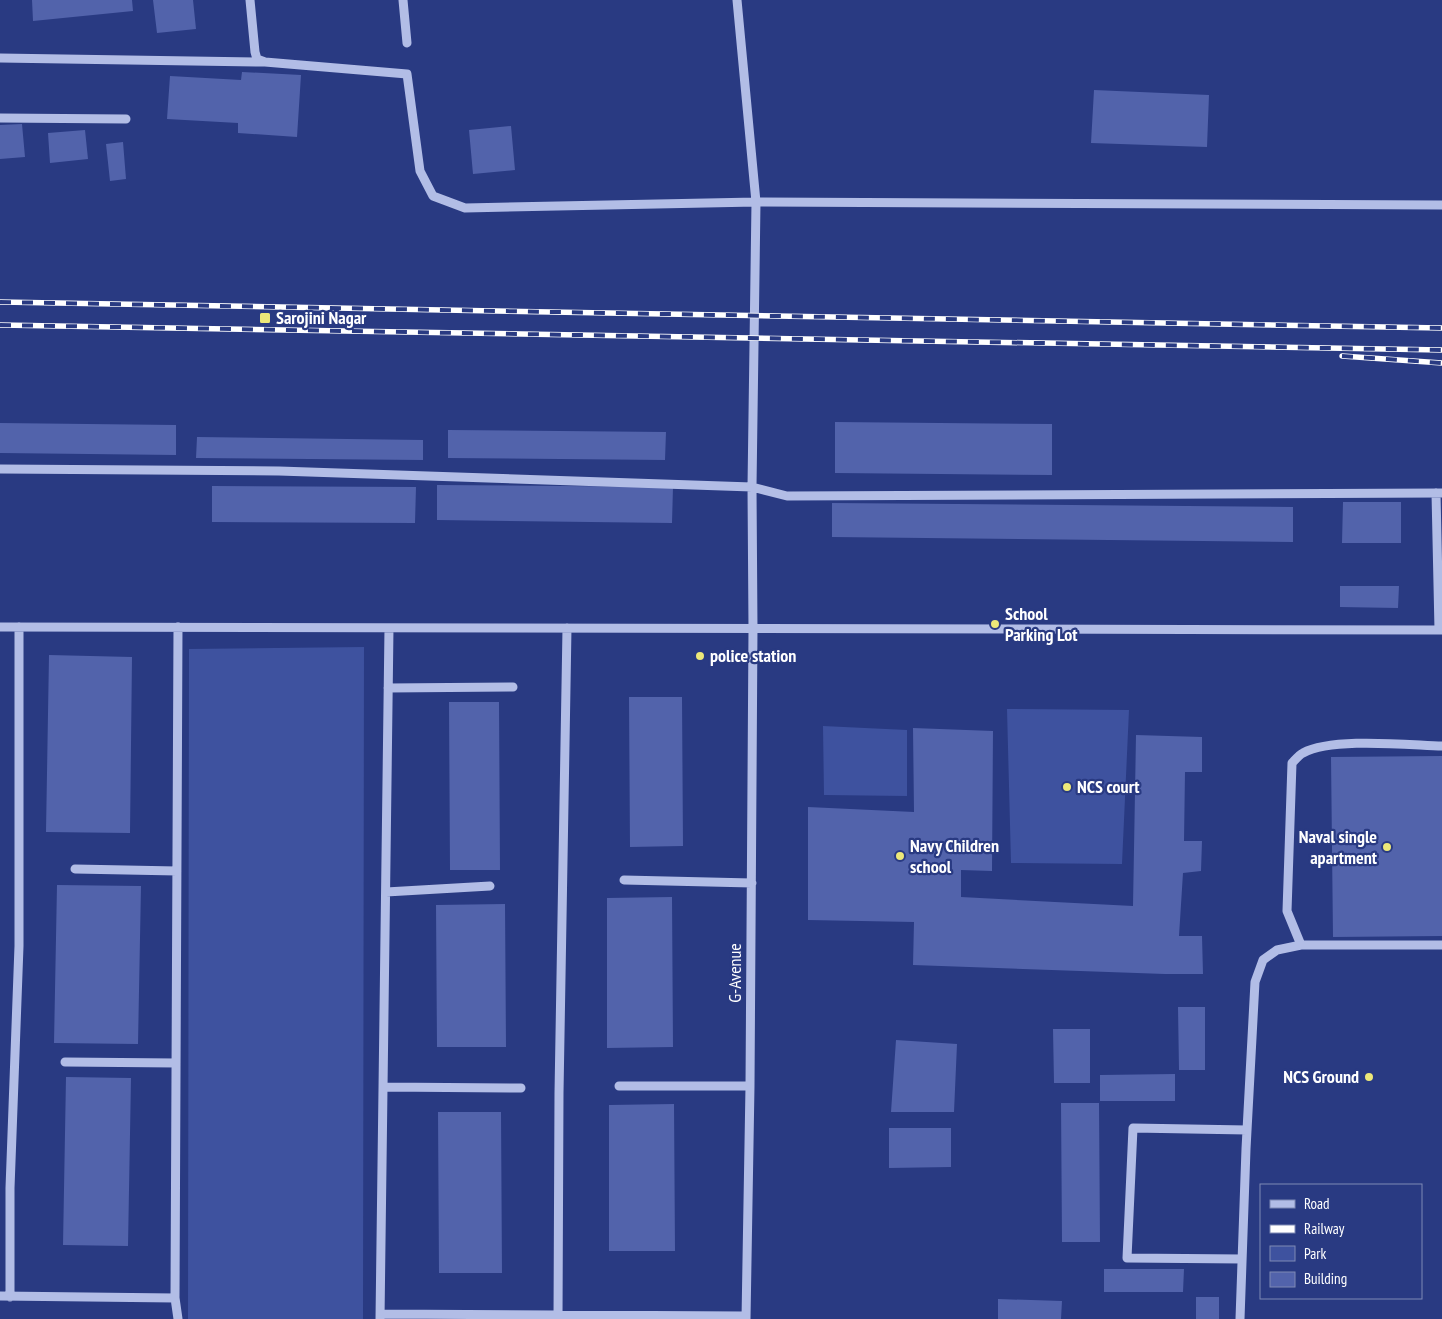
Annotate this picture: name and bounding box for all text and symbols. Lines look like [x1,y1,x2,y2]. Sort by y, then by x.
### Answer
place label: Sarojini Nagar [276,306,367,329]
marker: Sarojini Nagar [258,311,272,325]
place label: School Parking Lot [1005,602,1078,646]
marker: School Parking Lot [989,618,1001,630]
place label: police station [710,644,796,667]
marker: police station [694,650,706,662]
place label: NCS court [1077,775,1140,798]
marker: NCS court [1061,781,1073,793]
place label: Naval single apartment [1299,825,1378,869]
place label: Navy Children school [910,834,999,878]
marker: Naval single apartment [1381,841,1393,853]
marker: Navy Children school [894,850,906,862]
street label: G-Avenue [723,943,746,1003]
place label: NCS Ground [1283,1065,1359,1088]
marker: NCS Ground [1363,1071,1375,1083]
legend [1260,1184,1422,1299]
text: Road [1304,1194,1330,1213]
text: Railway [1304,1219,1345,1238]
text: Park [1304,1244,1326,1263]
text: Building [1304,1269,1347,1288]

